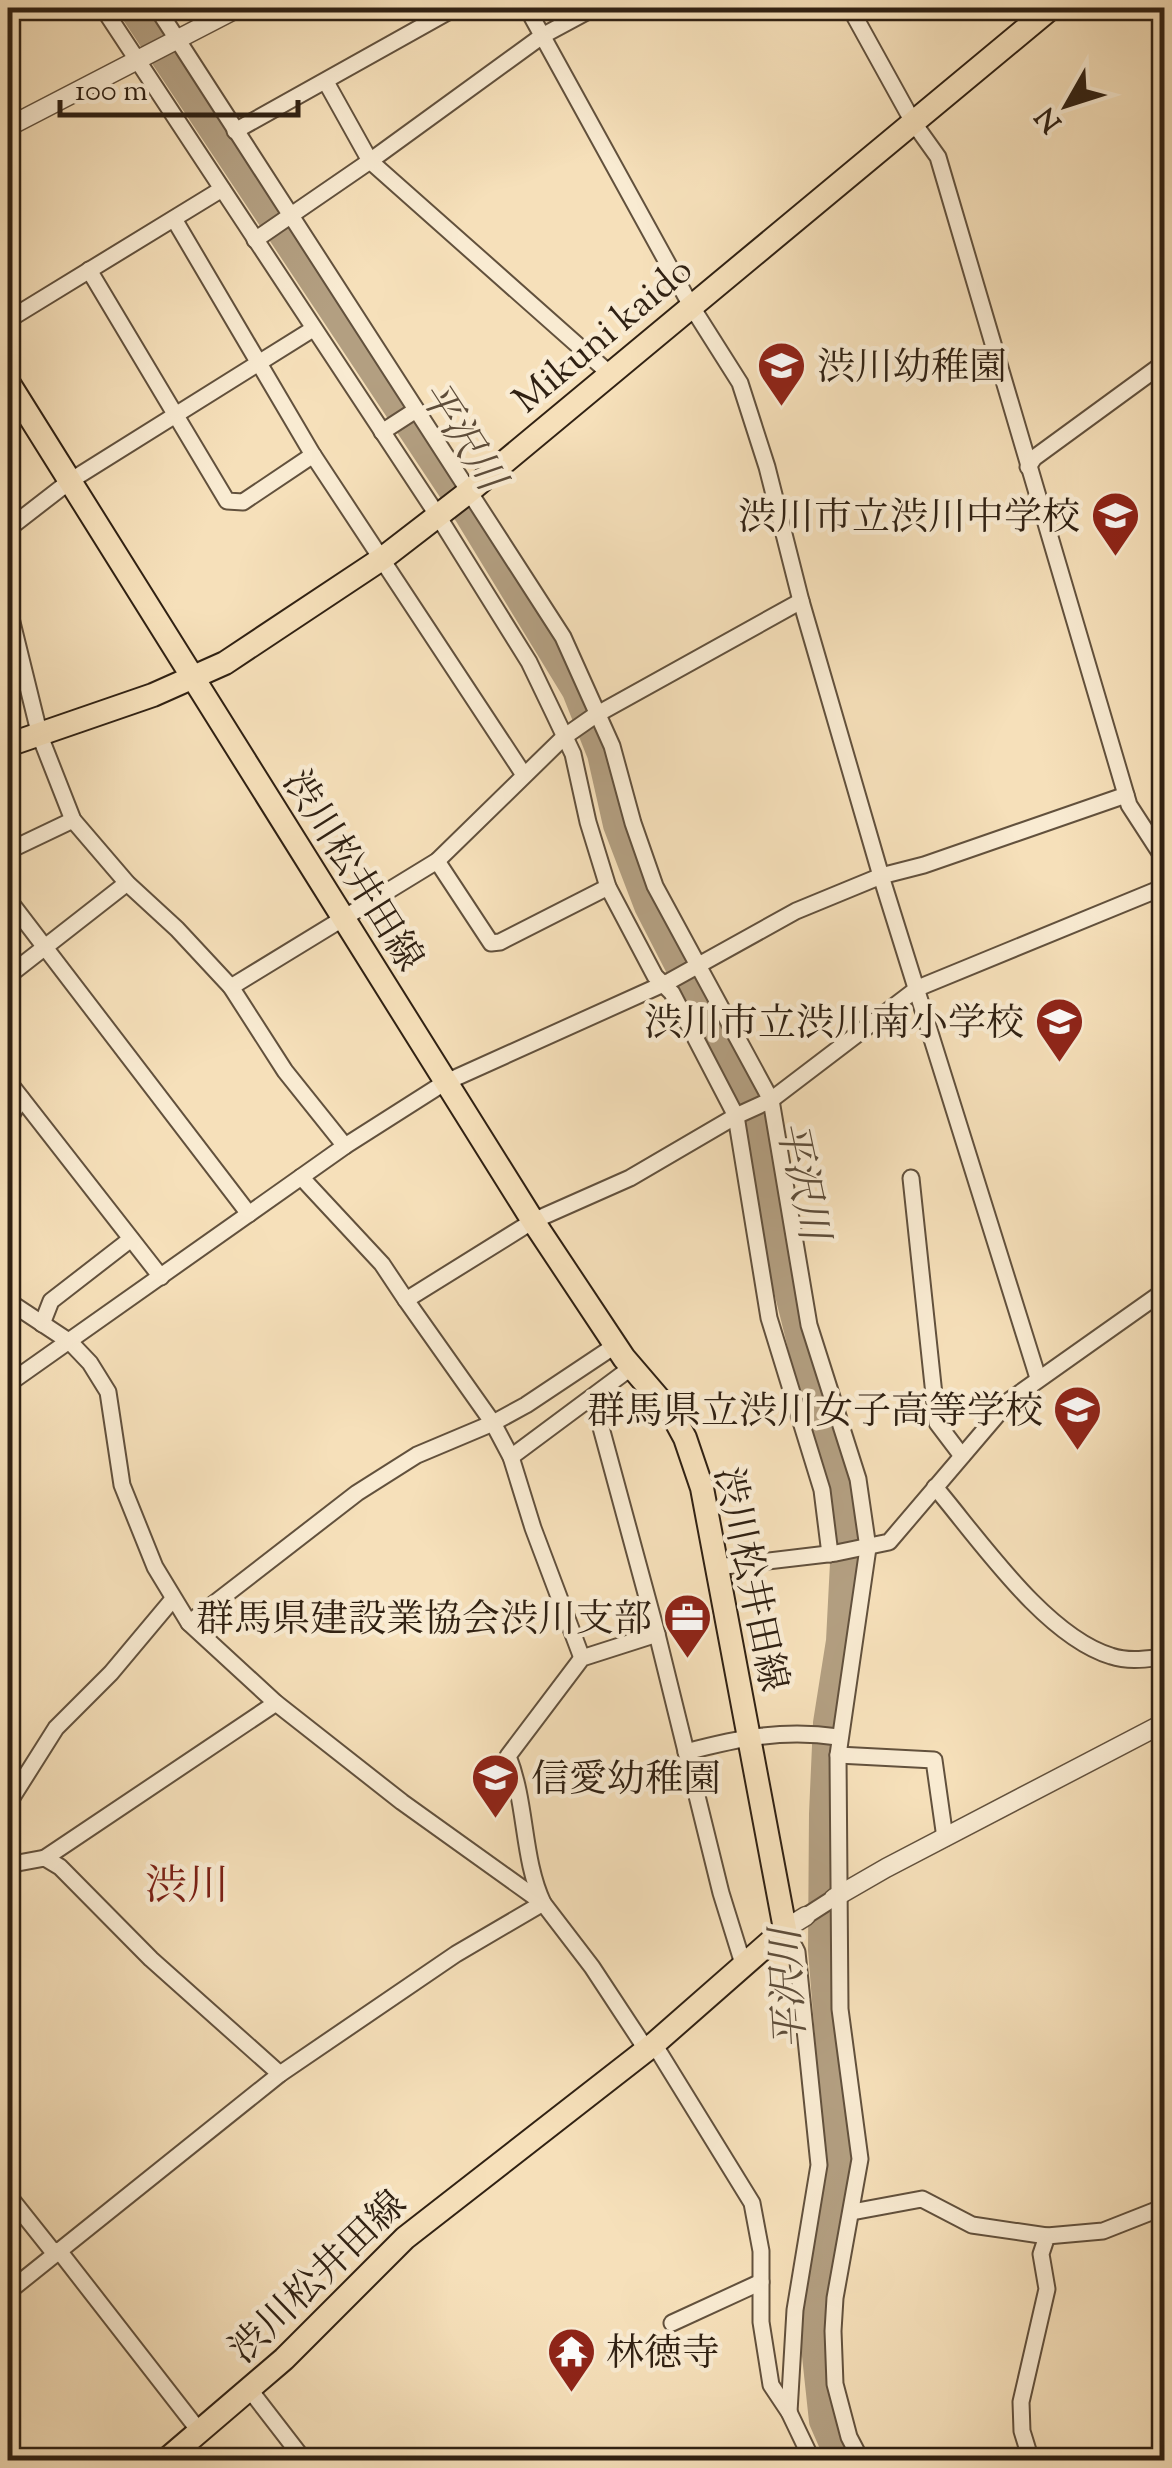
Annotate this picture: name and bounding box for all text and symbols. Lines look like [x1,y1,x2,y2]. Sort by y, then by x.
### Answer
scale bar [60,55,298,117]
north arrow [1017,55,1117,155]
text: 100 m [75,71,148,114]
text: N [1027,98,1072,140]
street label: Mikuni kaido [503,246,706,428]
school or university icon: 渋川幼稚園 [756,340,808,408]
place label: 渋川幼稚園 [817,343,1007,397]
water label: 平沢川 [403,372,518,507]
school or university icon: 渋川市立渋川中学校 [1089,490,1141,558]
place label: 渋川市立渋川中学校 [738,493,1080,547]
street label: 渋川松井田線 [267,761,434,983]
school or university icon: 渋川市立渋川南小学校 [1033,996,1085,1064]
place label: 渋川市立渋川南小学校 [644,999,1024,1053]
water label: 平沢川 [759,1116,841,1249]
school or university icon: 群馬県立渋川女子高等学校 [1052,1384,1104,1452]
place label: 群馬県立渋川女子高等学校 [587,1387,1043,1441]
street label: 渋川松井田線 [698,1463,798,1697]
office icon: 群馬県建設業協会渋川支部 [661,1592,713,1660]
place label: 群馬県建設業協会渋川支部 [196,1595,652,1649]
school or university icon: 信愛幼稚園 [470,1752,522,1820]
place label: 信愛幼稚園 [531,1755,721,1809]
district label: 渋川 [145,1859,229,1919]
water label: 平沢川 [760,1923,823,2050]
street label: 渋川松井田線 [219,2180,421,2377]
temple icon: 林徳寺 [545,2326,597,2394]
place label: 林徳寺 [606,2329,720,2383]

